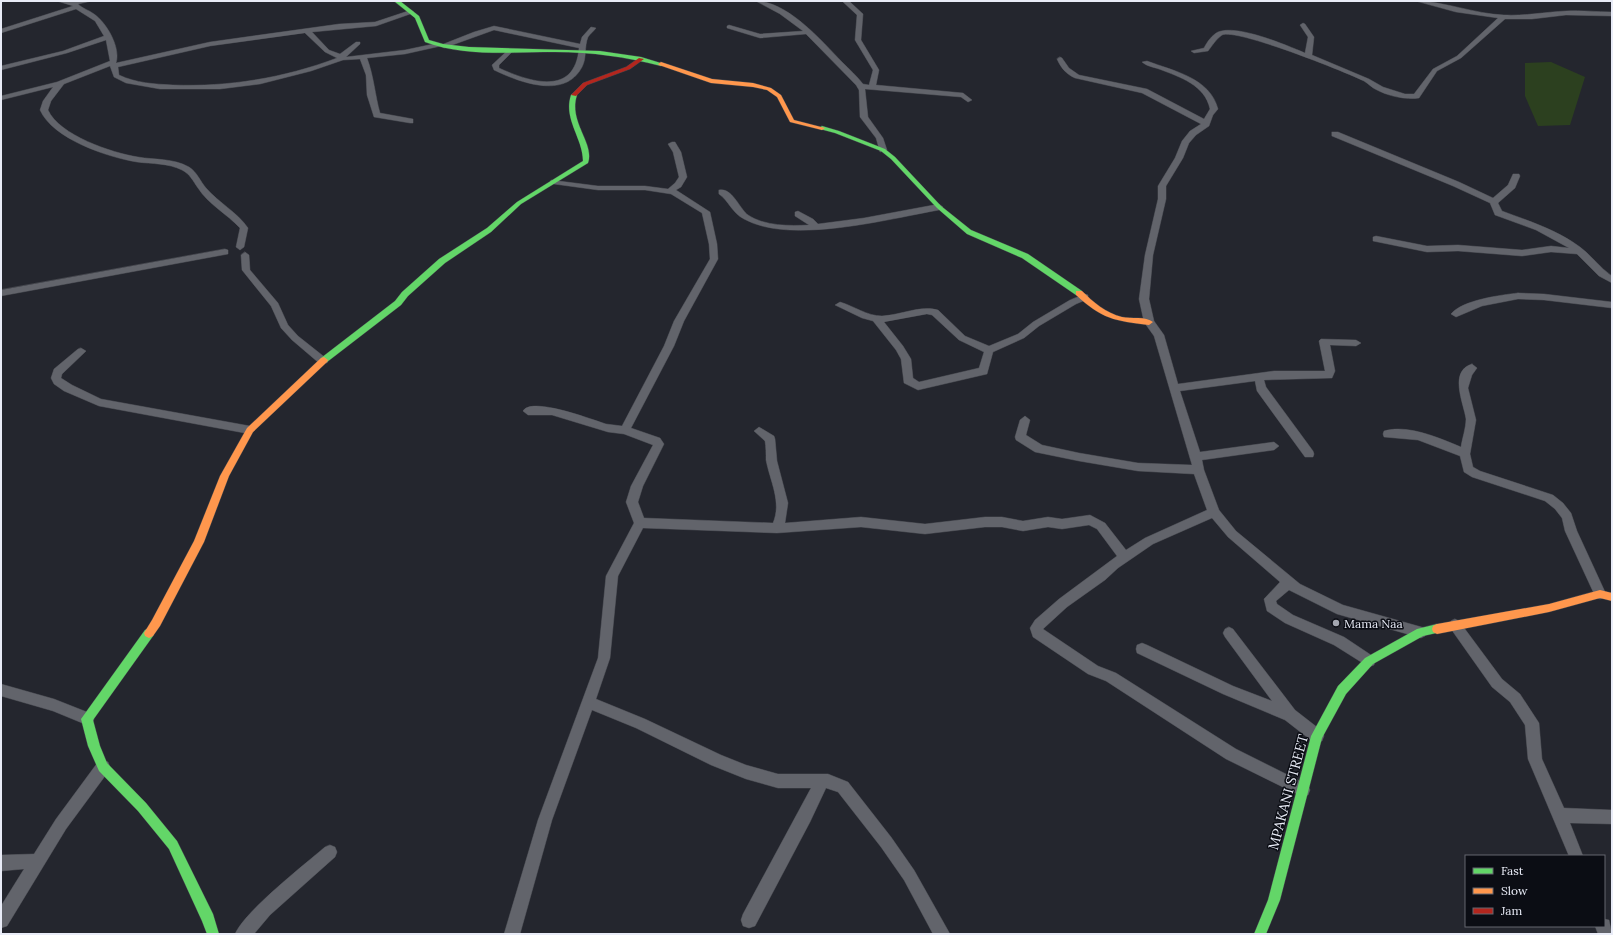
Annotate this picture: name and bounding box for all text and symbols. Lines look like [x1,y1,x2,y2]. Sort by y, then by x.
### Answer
place label: Mama Naa [1344,616,1403,631]
marker: Mama Naa [1331,618,1341,628]
street label: MPAKANI STREET [1264,732,1312,852]
legend [1465,855,1605,927]
text: Fast [1501,863,1524,878]
text: Slow [1501,883,1528,898]
text: Jam [1500,903,1522,918]

